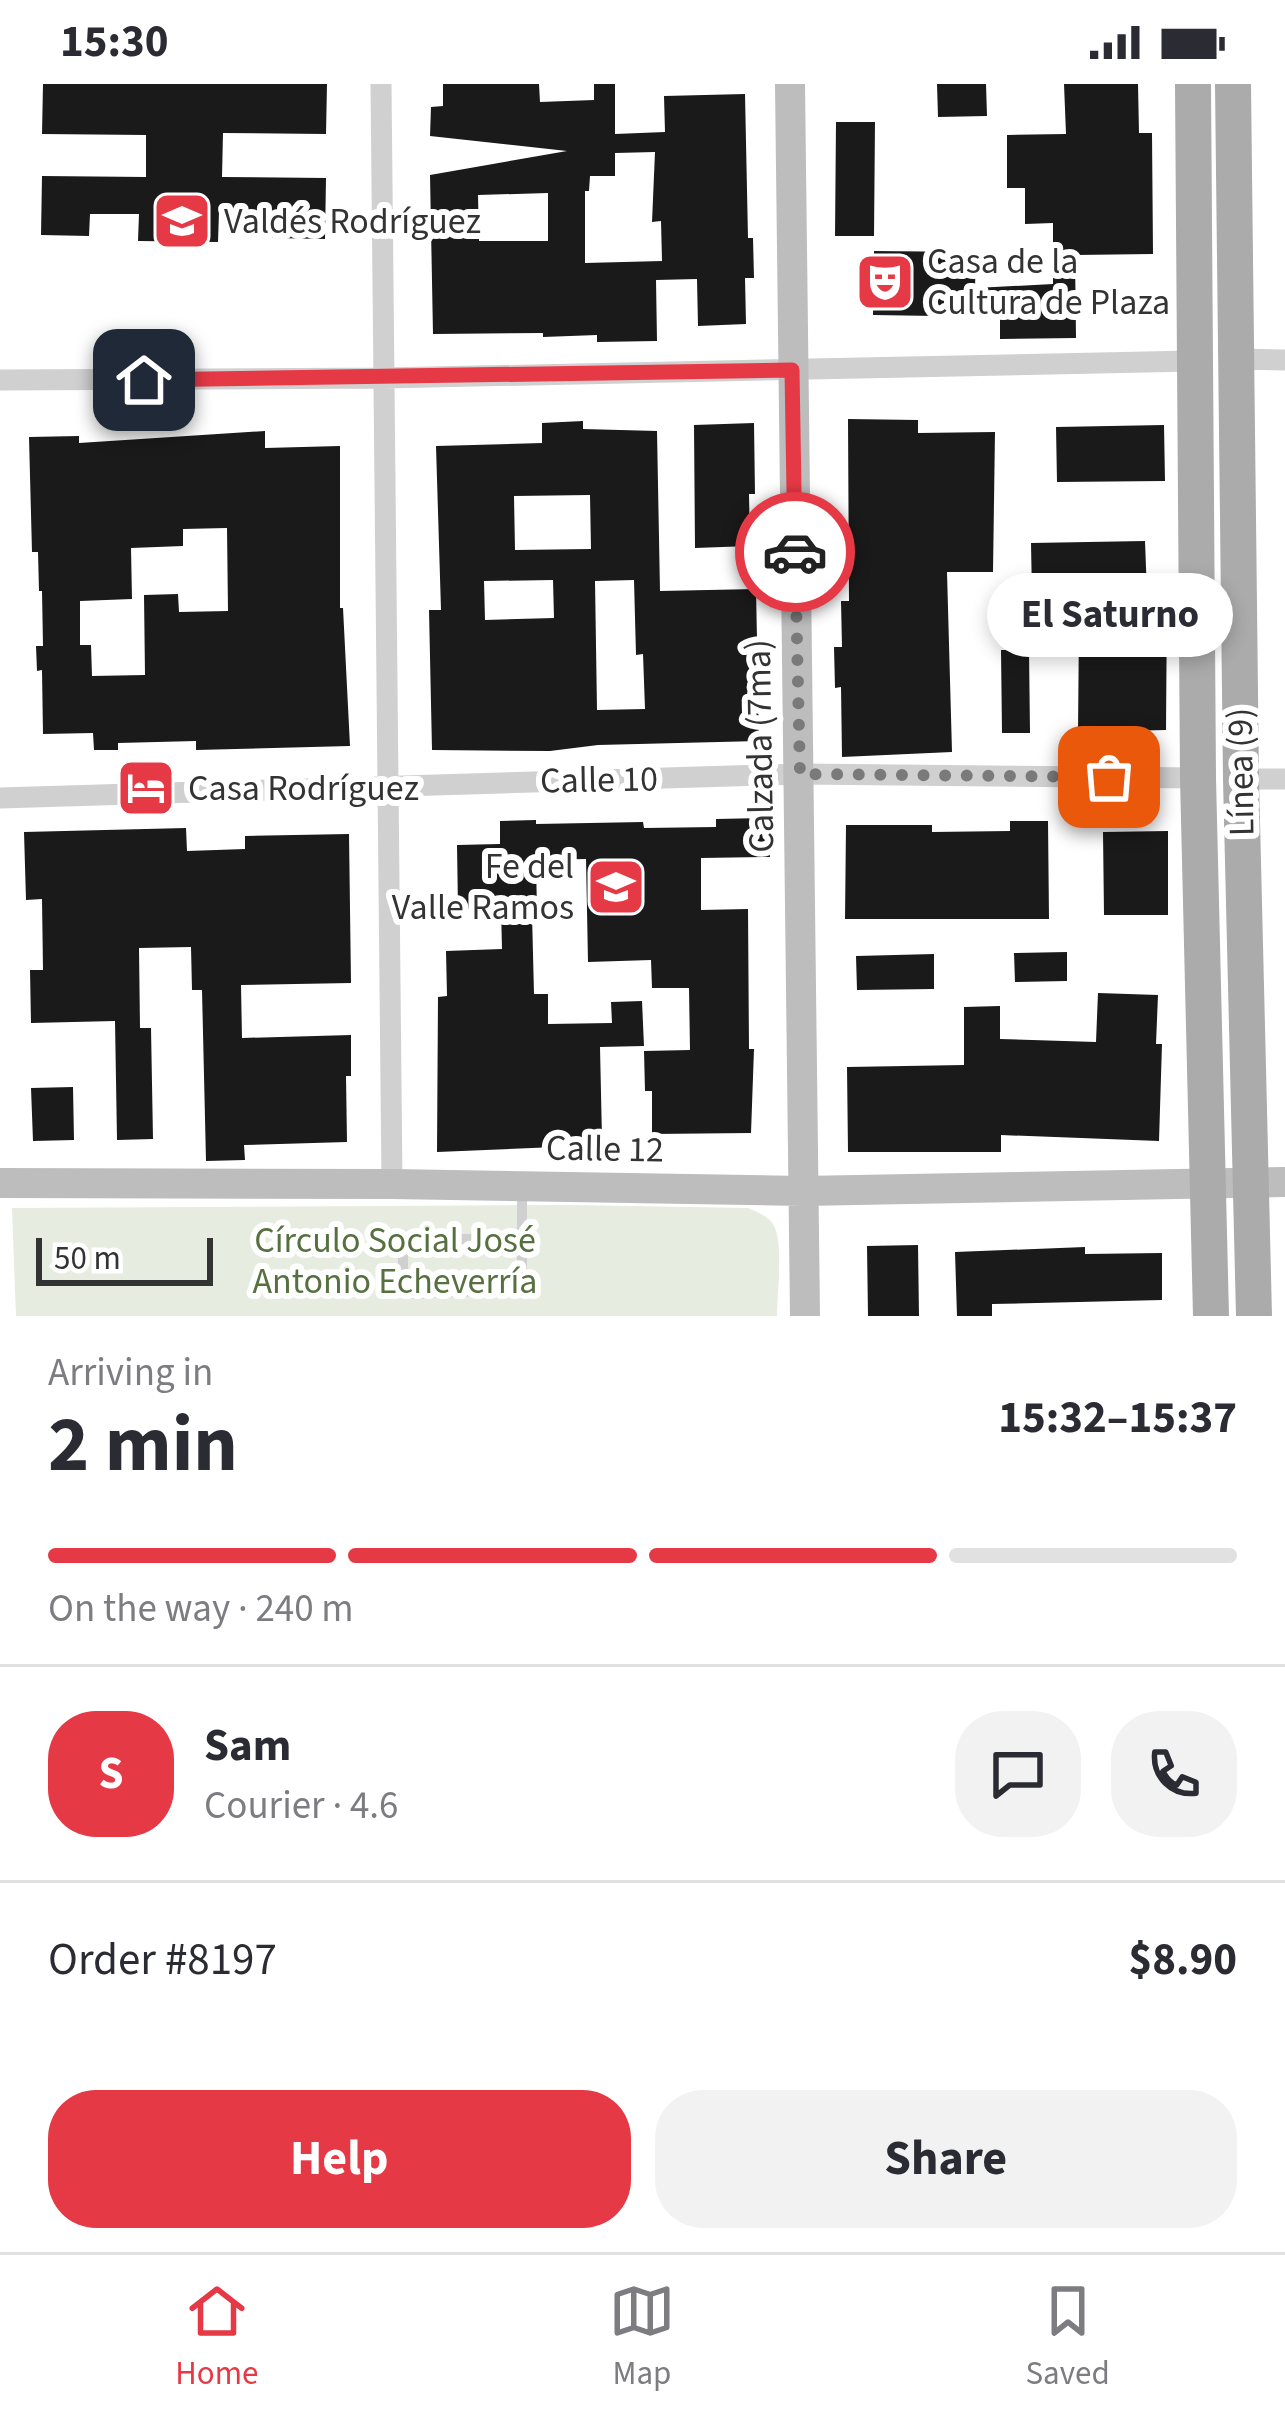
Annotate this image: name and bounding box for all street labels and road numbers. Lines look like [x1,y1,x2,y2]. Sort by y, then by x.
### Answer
street label: Calzada (7ma) [733,639,787,853]
street label: Línea (9) [1214,707,1268,837]
street label: Calle 10 [540,753,658,807]
street label: Calle 12 [546,1122,664,1176]

